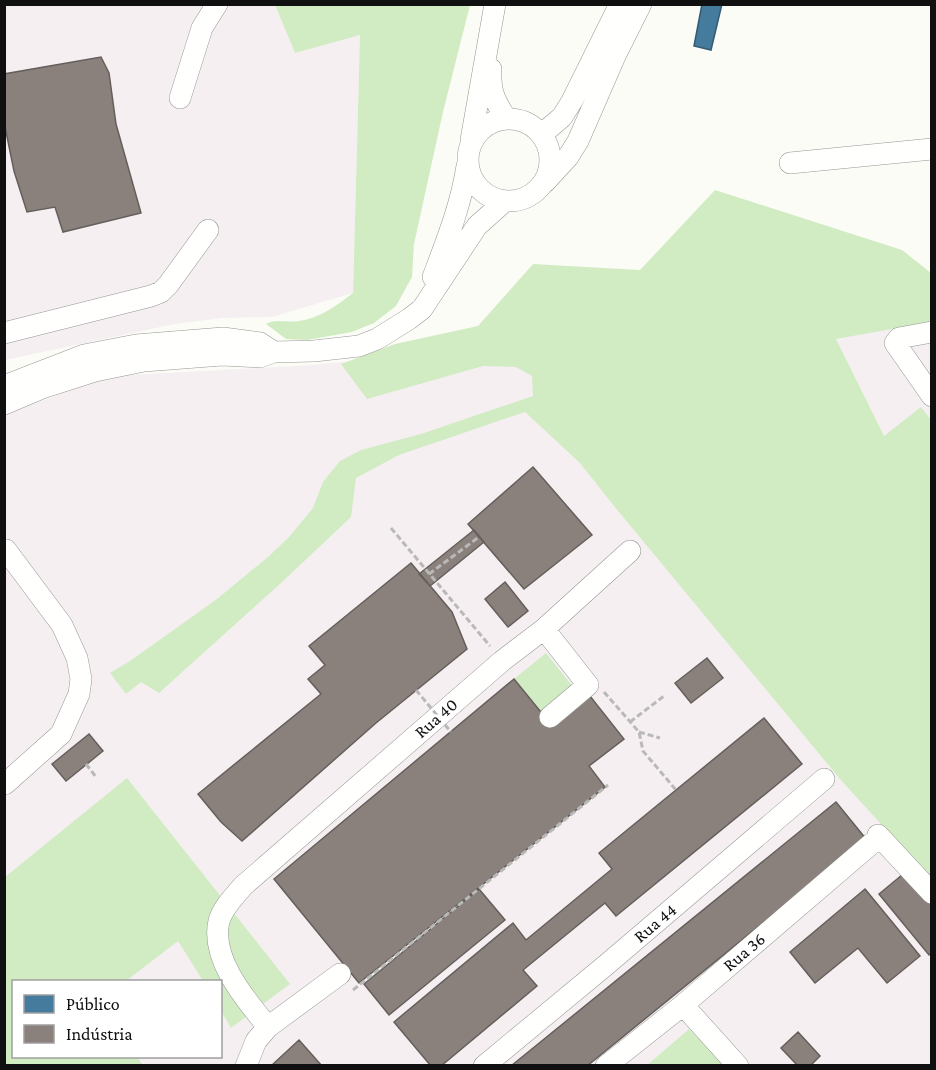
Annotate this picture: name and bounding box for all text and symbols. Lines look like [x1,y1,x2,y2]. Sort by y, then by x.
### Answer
street label: Rua 40 [410,694,462,742]
street label: Rua 44 [630,899,680,947]
street label: Rua 36 [719,929,769,975]
legend [12,980,222,1058]
text: Público [66,994,120,1014]
text: Indústria [66,1024,133,1044]

